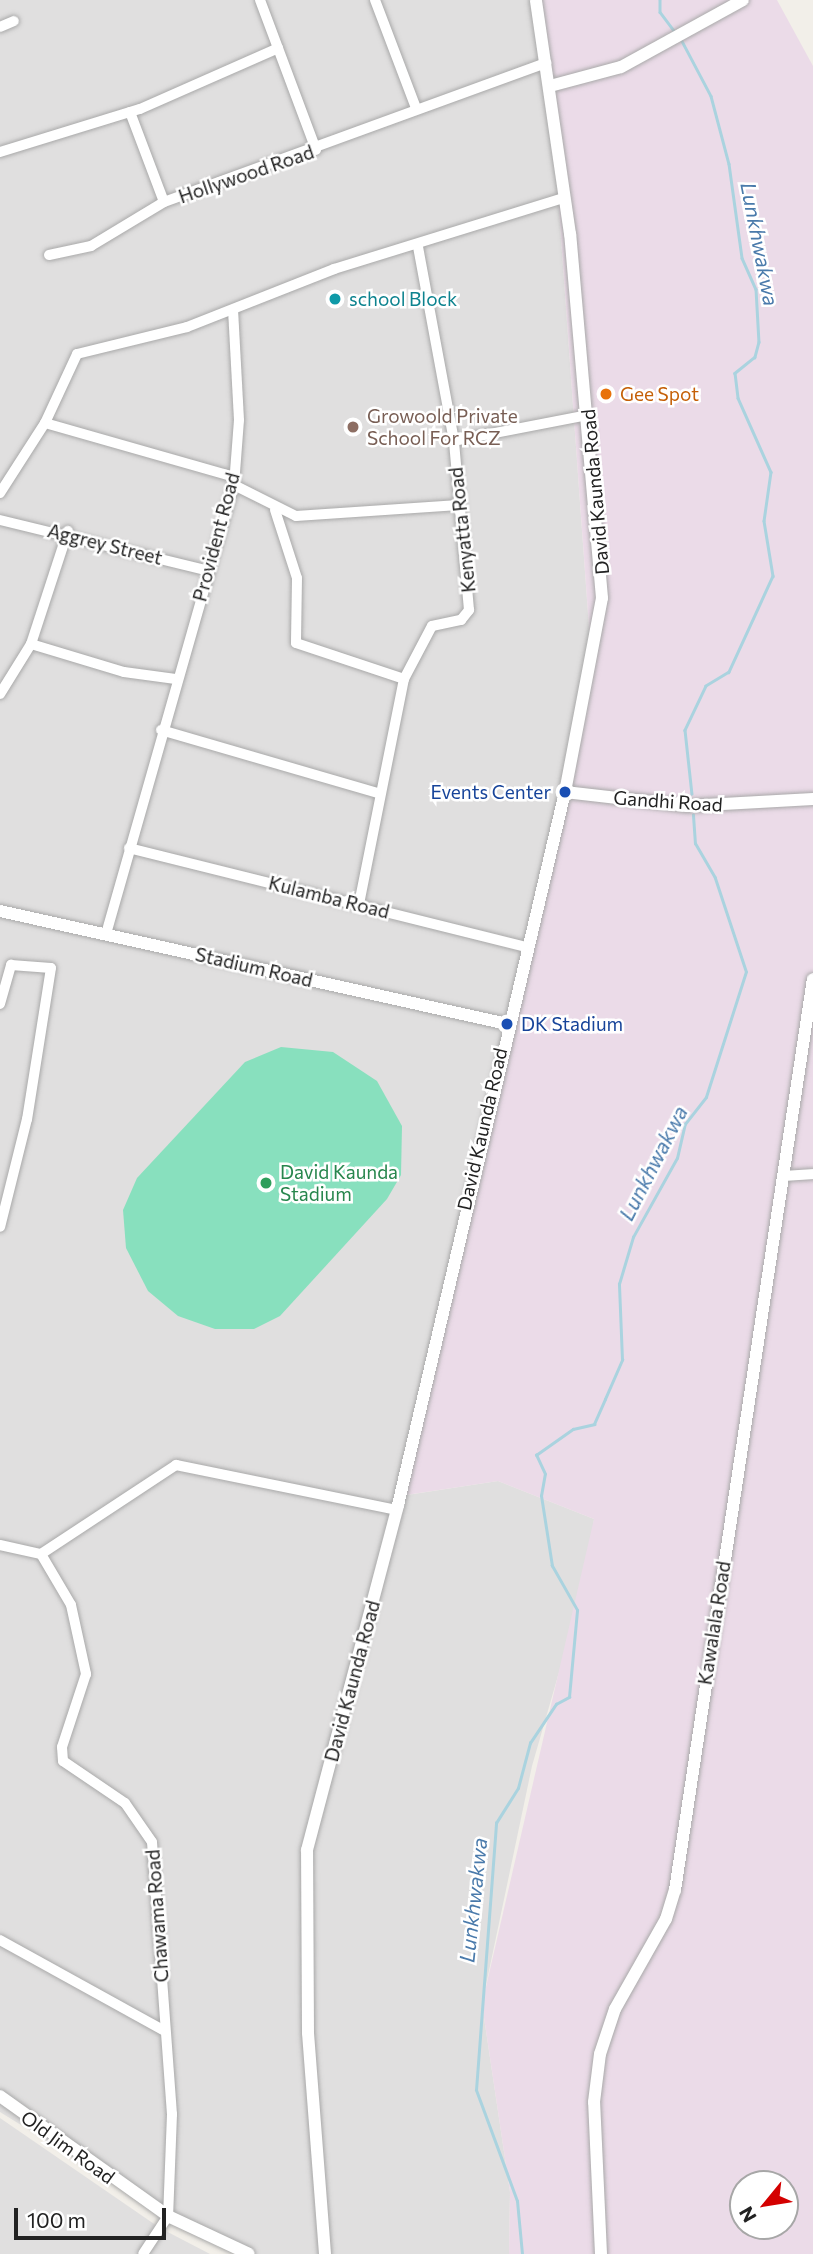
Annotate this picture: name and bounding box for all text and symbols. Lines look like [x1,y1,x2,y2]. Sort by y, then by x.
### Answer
street label: Hollywood Road [175,140,317,208]
water label: Lunkhwakwa [736,180,784,308]
place label: school Block [349,288,457,310]
marker: school Block [327,291,343,307]
place label: Gee Spot [620,383,699,405]
marker: Gee Spot [598,386,614,402]
place label: Growoold Private School For RCZ [367,405,518,449]
street label: David Kaunda Road [576,408,614,576]
marker: Growoold Private School For RCZ [345,419,361,435]
street label: Kenyatta Road [444,466,480,594]
street label: Provident Road [188,470,244,604]
street label: Aggrey Street [45,519,165,569]
place label: Events Center [430,781,551,803]
marker: Events Center [557,784,573,800]
street label: Gandhi Road [613,786,723,816]
street label: Kulamba Road [266,871,392,923]
street label: Stadium Road [193,942,315,992]
place label: DK Stadium [521,1013,623,1035]
marker: DK Stadium [499,1016,515,1032]
street label: David Kaunda Road [452,1046,512,1212]
water label: Lunkhwakwa [613,1101,693,1225]
place label: David Kaunda Stadium [280,1161,398,1205]
marker: David Kaunda Stadium [258,1175,274,1191]
street label: Kawalala Road [693,1560,735,1686]
street label: David Kaunda Road [319,1598,385,1764]
water label: Lunkhwakwa [454,1836,492,1964]
street label: Chawama Road [141,1849,173,1983]
street label: Old Jim Road [17,2105,119,2189]
north arrow [729,2170,799,2240]
scale bar [18,2194,170,2238]
text: N [734,2203,761,2227]
text: 100 m [27,2207,86,2232]

